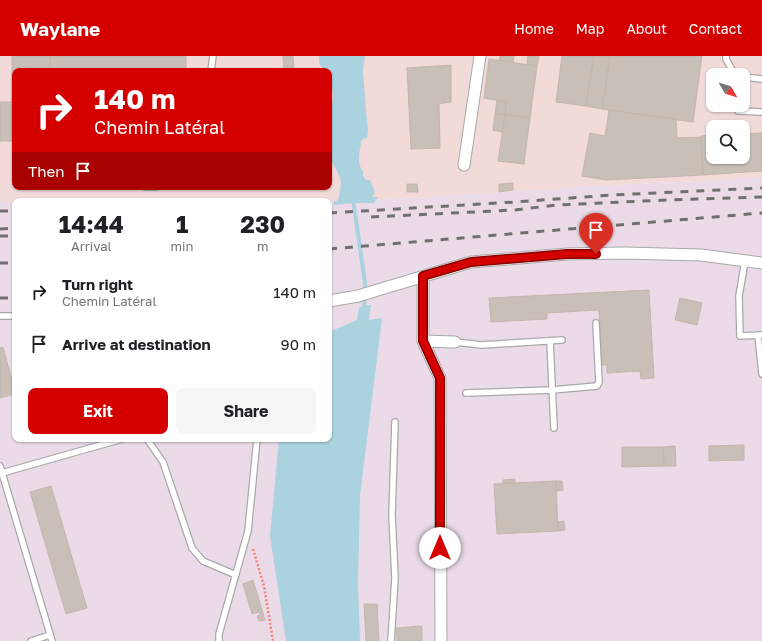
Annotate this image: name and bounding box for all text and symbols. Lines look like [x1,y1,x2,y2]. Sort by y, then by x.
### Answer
text: Waylane [20,17,100,40]
text: Home [514,20,554,37]
text: Map [576,20,604,37]
text: About [626,20,667,37]
text: Contact [689,20,742,37]
north arrow [706,68,750,112]
map controls [706,68,750,164]
text: 140 m [94,82,176,115]
icon: right [28,84,80,136]
text: Chemin Latéral [94,116,225,138]
button: search [706,120,750,164]
icon: arrive [72,160,94,182]
text: Then [28,162,64,180]
text: 14:44 [59,209,124,238]
text: 1 [176,209,188,238]
text: 230 [240,209,285,238]
pin [579,213,613,254]
icon: arrive [585,219,607,241]
text: Arrival [71,238,112,254]
text: min [171,238,194,254]
text: m [257,238,269,254]
text: Turn right [62,275,133,293]
icon: right [28,281,50,303]
text: 140 m [273,283,316,301]
text: Chemin Latéral [62,293,157,309]
icon: arrive [28,333,50,355]
text: Arrive at destination [62,335,211,353]
text: 90 m [281,335,316,353]
button: Exit [28,388,168,434]
button: Share [176,388,316,434]
position arrow [419,527,461,569]

